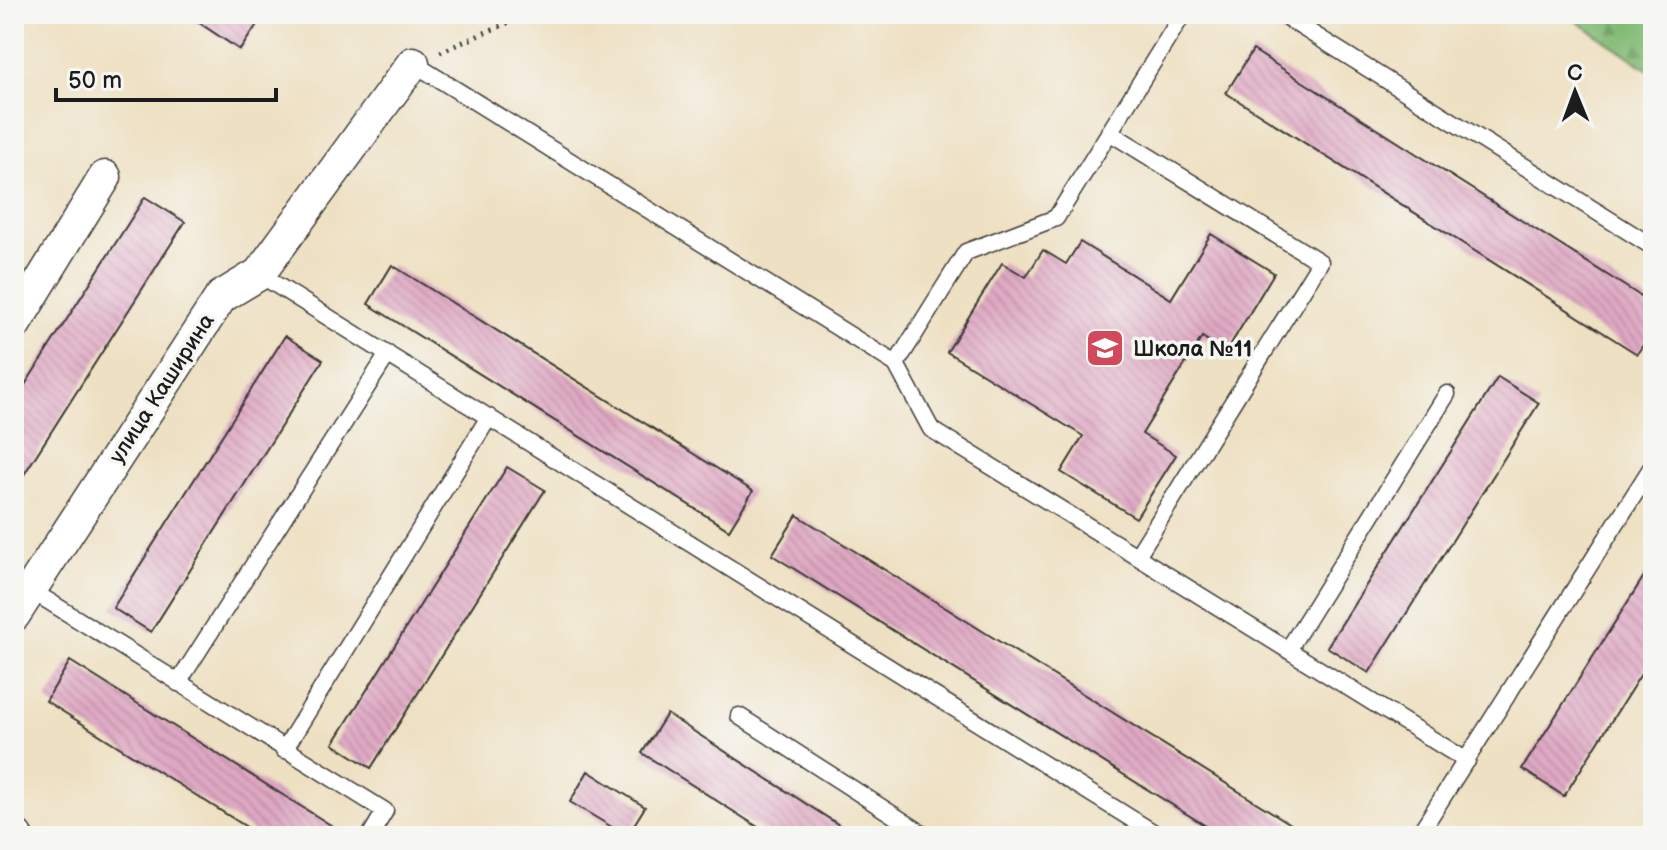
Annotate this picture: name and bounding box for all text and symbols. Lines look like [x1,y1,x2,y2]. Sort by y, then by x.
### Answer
scale bar [56,52,276,102]
north arrow [1535,52,1615,132]
text: С [1567,60,1583,87]
text: 50 m [68,66,122,95]
street label: улица Каширина [104,309,221,469]
school or university icon: Школа №11 [1084,327,1126,369]
place label: Школа №11 [1133,336,1252,363]

